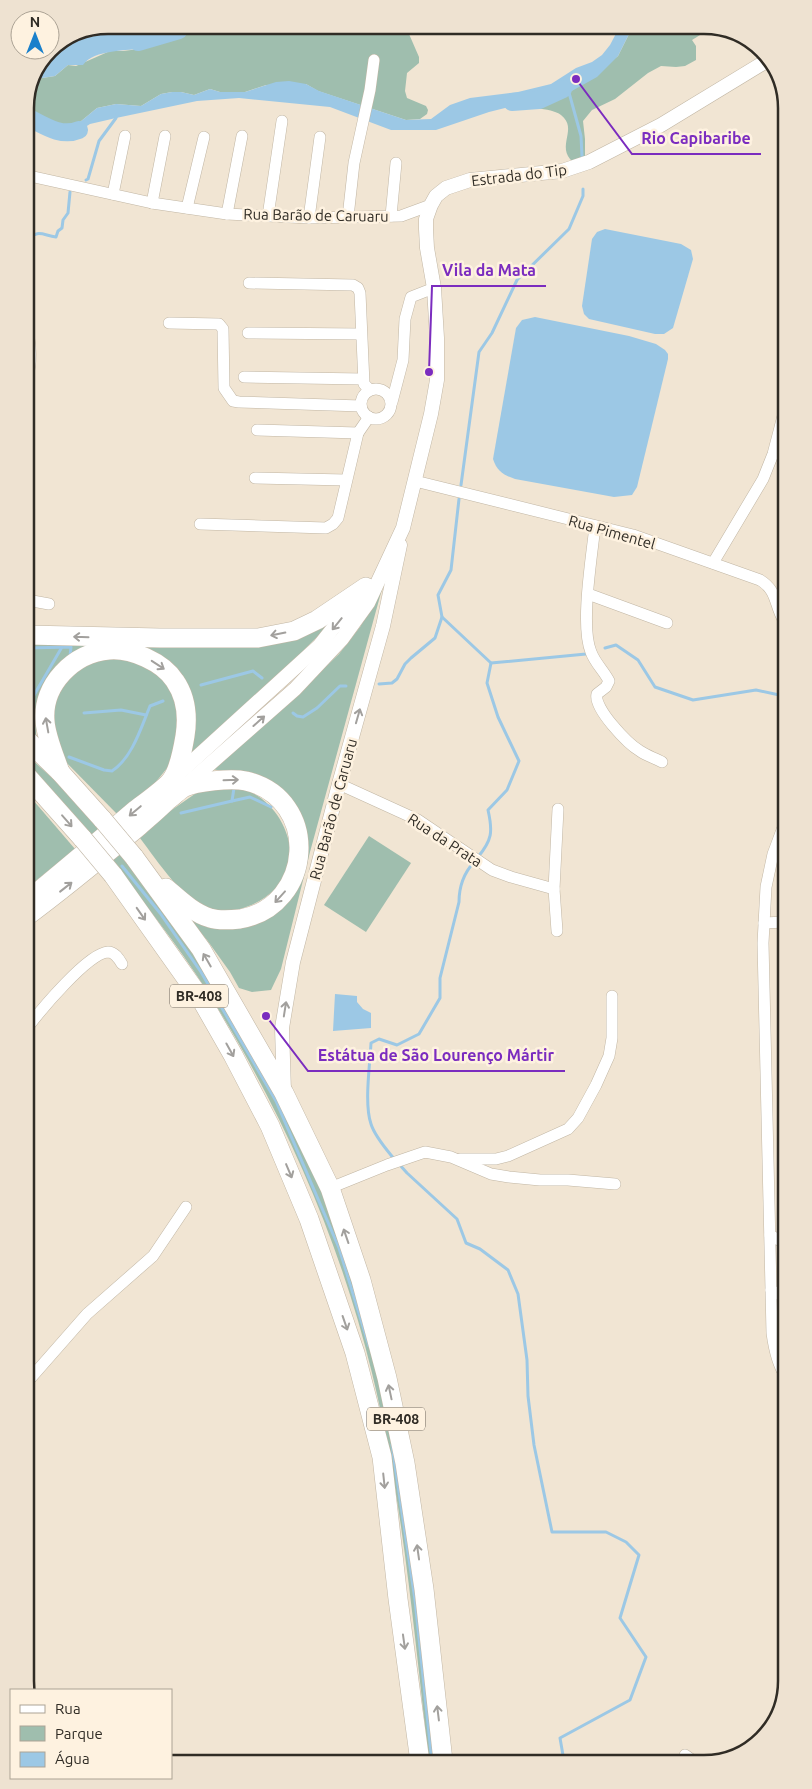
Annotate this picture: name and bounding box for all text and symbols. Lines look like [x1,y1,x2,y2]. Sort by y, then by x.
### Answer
north arrow [10,10,60,60]
text: N [30,14,40,30]
callout: Rio Capibaribe [632,123,761,154]
text: Rio Capibaribe [641,129,751,147]
street label: Estrada do Tip [470,161,568,189]
street label: Rua Barão de Caruaru [243,205,389,225]
callout: Vila da Mata [432,255,546,286]
text: Vila da Mata [442,261,536,279]
street label: Rua Pimentel [567,511,657,553]
one-way arrow [331,617,342,630]
one-way arrow [270,630,286,639]
one-way arrow [73,632,89,641]
one-way arrow [150,661,164,671]
one-way arrow [354,708,363,724]
one-way arrow [252,715,265,727]
one-way arrow [41,718,51,734]
street label: Rua Barão de Caruaru [306,737,360,881]
one-way arrow [222,775,238,784]
one-way arrow [128,805,141,816]
street label: Rua da Prata [405,810,485,870]
one-way arrow [62,814,73,827]
one-way arrow [59,882,72,893]
one-way arrow [274,890,286,903]
one-way arrow [136,907,146,921]
one-way arrow [201,953,211,967]
road number: BR-408 [170,984,228,1008]
one-way arrow [280,1001,290,1017]
callout: Estátua de São Lourenço Mártir [308,1040,565,1071]
one-way arrow [226,1042,235,1057]
text: Estátua de São Lourenço Mártir [318,1046,555,1065]
one-way arrow [284,1163,294,1178]
one-way arrow [340,1228,350,1244]
one-way arrow [341,1315,350,1331]
one-way arrow [385,1384,394,1400]
road number: BR-408 [367,1408,425,1430]
one-way arrow [379,1472,389,1488]
one-way arrow [413,1544,423,1560]
one-way arrow [399,1634,409,1650]
legend [10,1689,172,1779]
text: Rua [55,1700,81,1717]
one-way arrow [433,1705,443,1721]
text: Parque [55,1725,103,1742]
text: Água [55,1750,90,1767]

